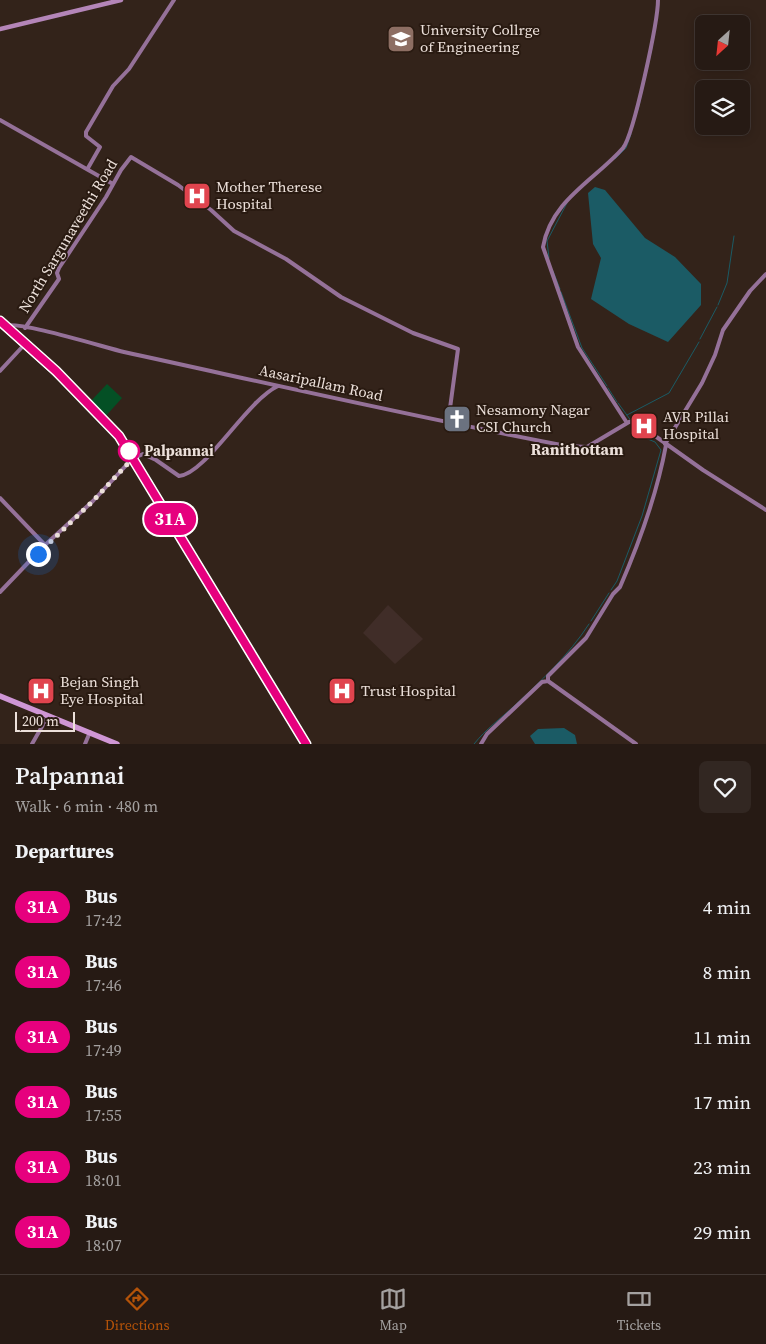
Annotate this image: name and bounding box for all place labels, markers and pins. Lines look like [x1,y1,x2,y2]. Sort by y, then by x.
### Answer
place label: University Collrge of Engineering [420,19,540,57]
school or university icon: University Collrge of Engineering [386,24,416,54]
place label: Mother Therese Hospital [216,176,322,214]
hospital icon: Mother Therese Hospital [182,181,212,211]
place label: Nesamony Nagar CSI Church [476,399,590,437]
church icon: Nesamony Nagar CSI Church [442,404,472,434]
place label: AVR Pillai Hospital [663,406,729,444]
hospital icon: AVR Pillai Hospital [629,411,659,441]
marker: Palpannai [118,440,140,462]
place label: Palpannai [144,440,214,461]
place label: Bejan Singh Eye Hospital [60,671,144,709]
hospital icon: Bejan Singh Eye Hospital [26,676,56,706]
hospital icon: Trust Hospital [327,676,357,706]
place label: Trust Hospital [361,680,456,701]

